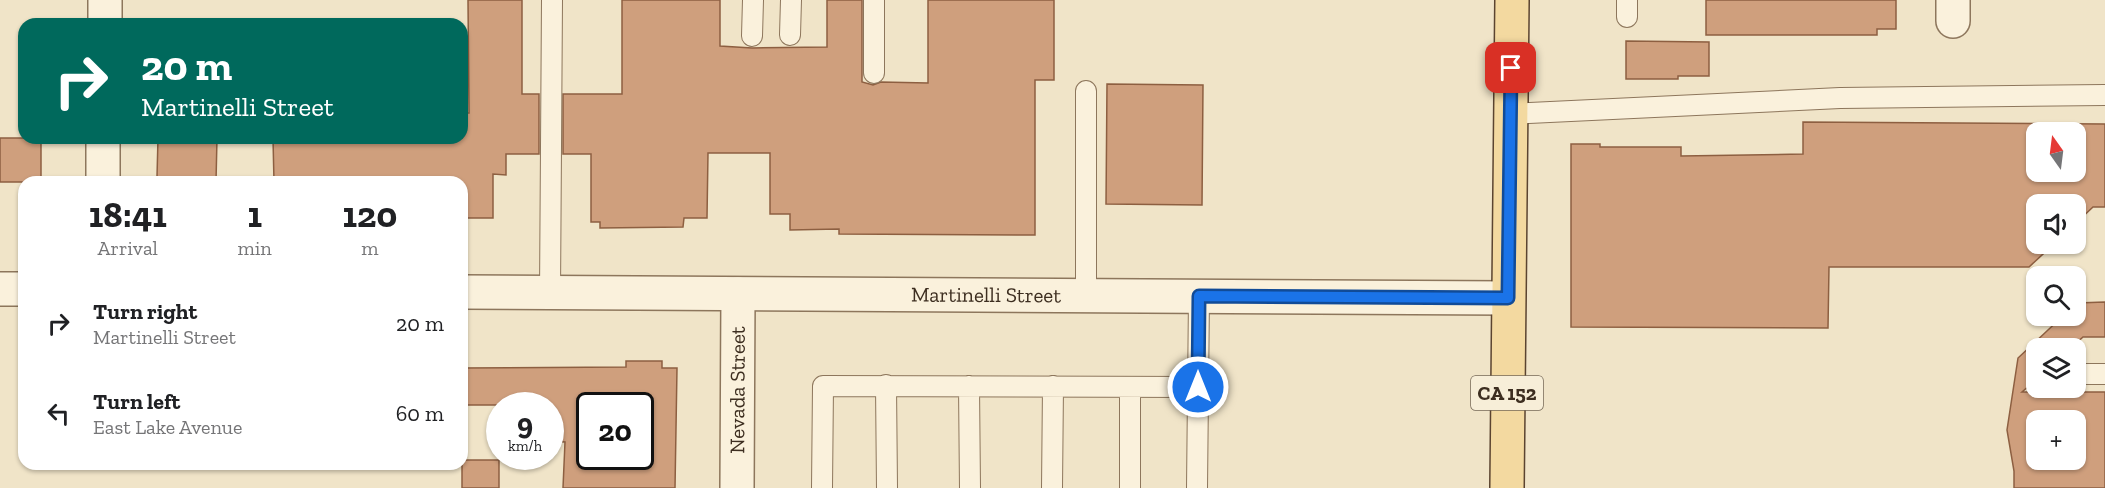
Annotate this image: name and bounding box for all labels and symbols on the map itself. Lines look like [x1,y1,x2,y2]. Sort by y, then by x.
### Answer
pin [1485,42,1536,93]
north arrow [2026,122,2086,182]
street label: Martinelli Street [911,282,1061,307]
street label: Nevada Street [724,326,750,454]
position arrow [1166,355,1230,419]
road number: CA 152 [1471,376,1543,410]
speed limit sign: 20 [576,392,654,470]

